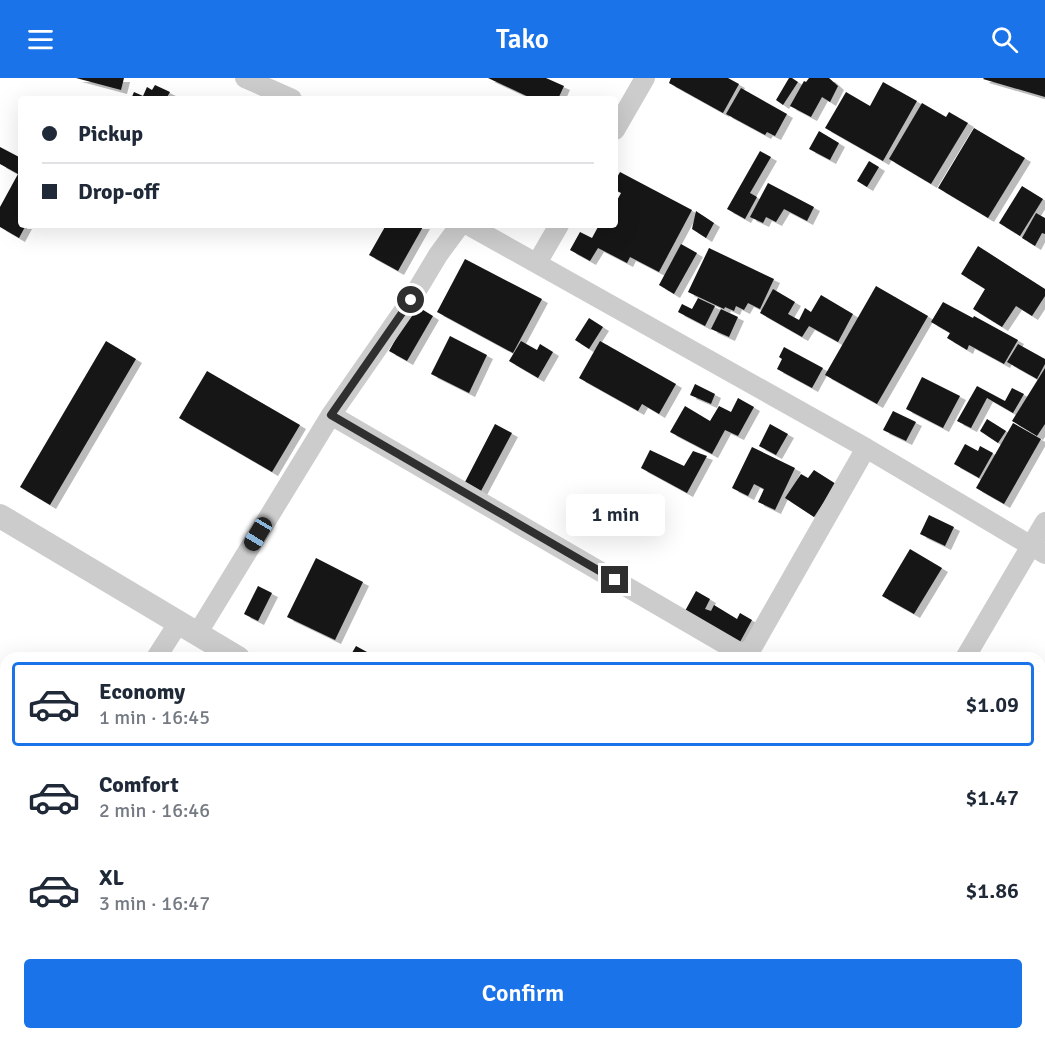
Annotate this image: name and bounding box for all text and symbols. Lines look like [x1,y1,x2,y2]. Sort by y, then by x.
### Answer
icon: menu [24,23,57,56]
text: Tako [496,23,549,56]
icon: search [988,23,1021,56]
text: Pickup [78,120,143,147]
text: Drop-off [78,178,159,205]
route start [397,286,424,313]
callout: 1 min [566,493,664,535]
text: 1 min [592,502,639,527]
car [241,514,275,554]
route end [601,566,628,593]
icon: car [27,677,81,731]
text: Economy [99,678,185,705]
text: $1.09 [965,691,1019,718]
text: 1 min · 16:45 [99,705,210,730]
icon: car [27,770,81,824]
text: Comfort [99,771,179,798]
text: $1.47 [965,784,1019,811]
text: 2 min · 16:46 [99,798,210,823]
icon: car [27,863,81,917]
text: XL [99,864,124,891]
text: $1.86 [965,877,1019,904]
text: 3 min · 16:47 [99,891,210,916]
button: Confirm [24,959,1022,1028]

